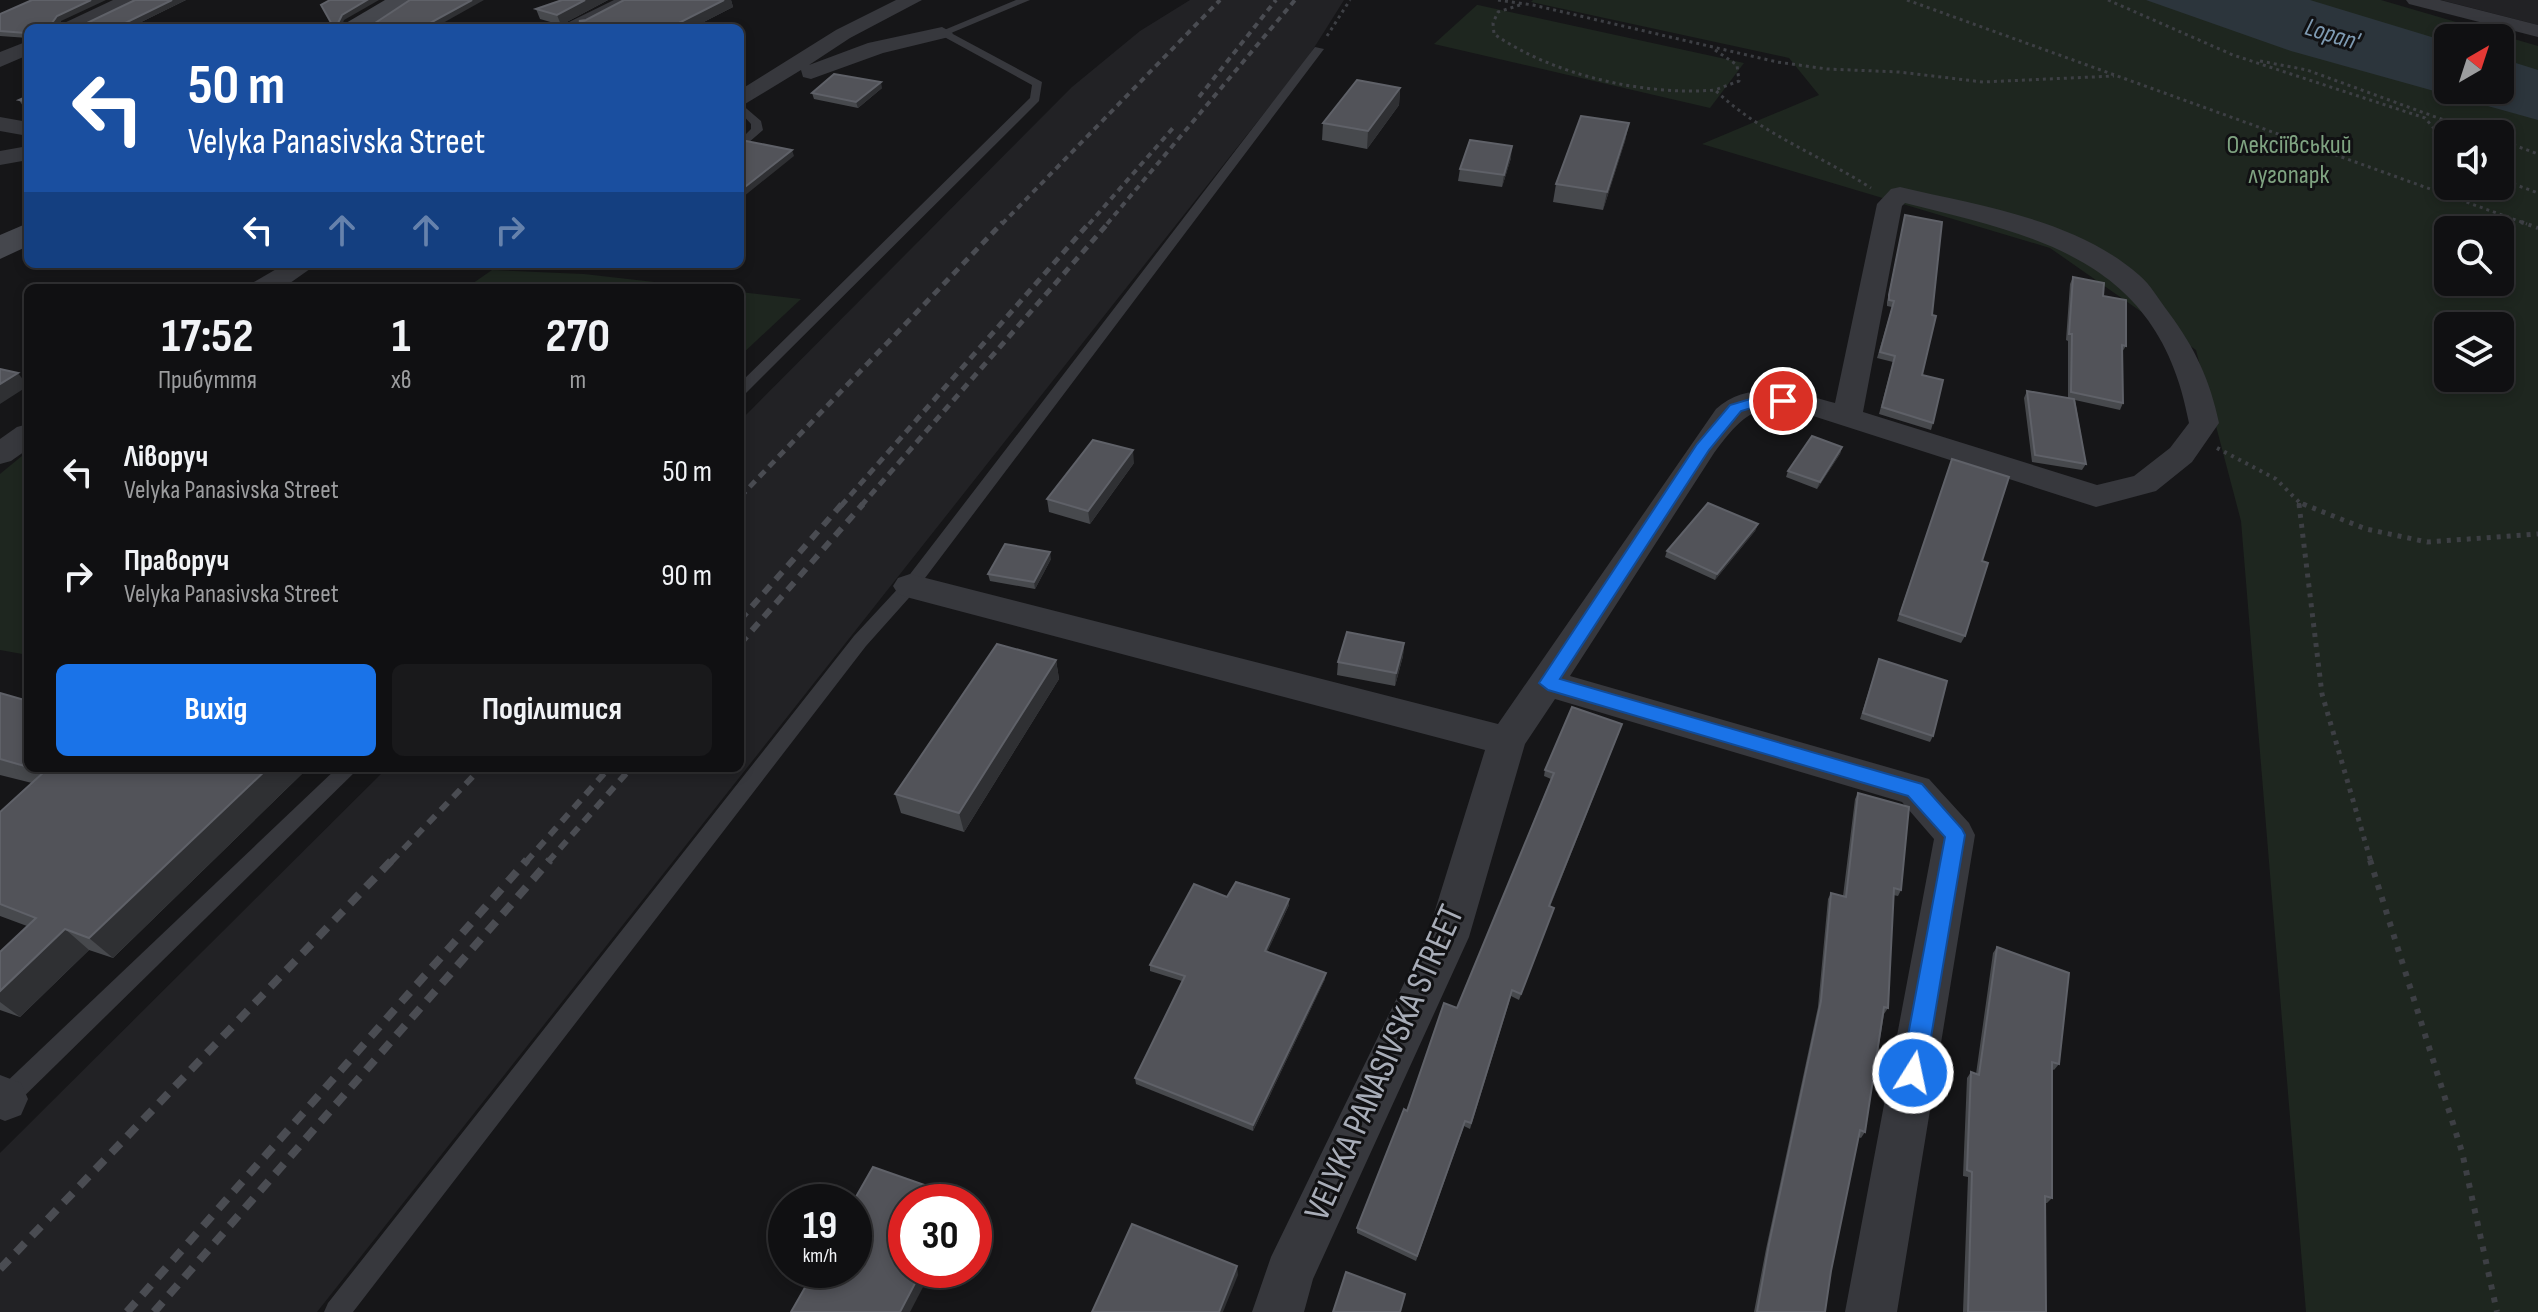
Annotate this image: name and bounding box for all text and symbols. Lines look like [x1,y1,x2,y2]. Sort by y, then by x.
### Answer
water label: Lopan' [2301,12,2364,58]
north arrow [2434,24,2514,104]
map controls [2434,24,2514,392]
text: 50 m [188,53,285,120]
icon: left [56,56,160,160]
button: sound [2434,120,2514,200]
text: Velyka Panasivska Street [188,121,485,164]
park label: Олексіївський лугопарк [2226,130,2352,191]
icon: left [236,208,280,252]
icon: ahead [320,208,364,252]
icon: ahead [404,208,448,252]
icon: right [488,208,532,252]
button: search [2434,216,2514,296]
text: 17:52 [161,308,253,365]
text: 1 [392,308,411,365]
text: 270 [545,308,610,365]
button: layers [2434,312,2514,392]
text: Прибуття [158,365,257,396]
text: хв [391,365,411,396]
text: m [569,365,586,396]
pin [1749,367,1817,435]
icon: arrive [1761,379,1805,423]
text: Ліворуч [124,439,208,475]
icon: left [56,450,100,494]
text: 50 m [663,454,712,490]
text: Velyka Panasivska Street [124,475,339,506]
text: Праворуч [124,543,229,579]
icon: right [56,554,100,598]
text: 90 m [661,558,712,594]
text: Velyka Panasivska Street [124,579,339,610]
button: Вихід [56,664,376,756]
button: Поділитися [392,664,712,756]
street label: VELYKA PANASIVSKA STREET [1296,899,1474,1227]
position arrow [1871,1031,1955,1115]
speed limit sign: 30 [888,1184,992,1288]
text: 19 [803,1202,837,1250]
text: km/h [803,1244,837,1268]

